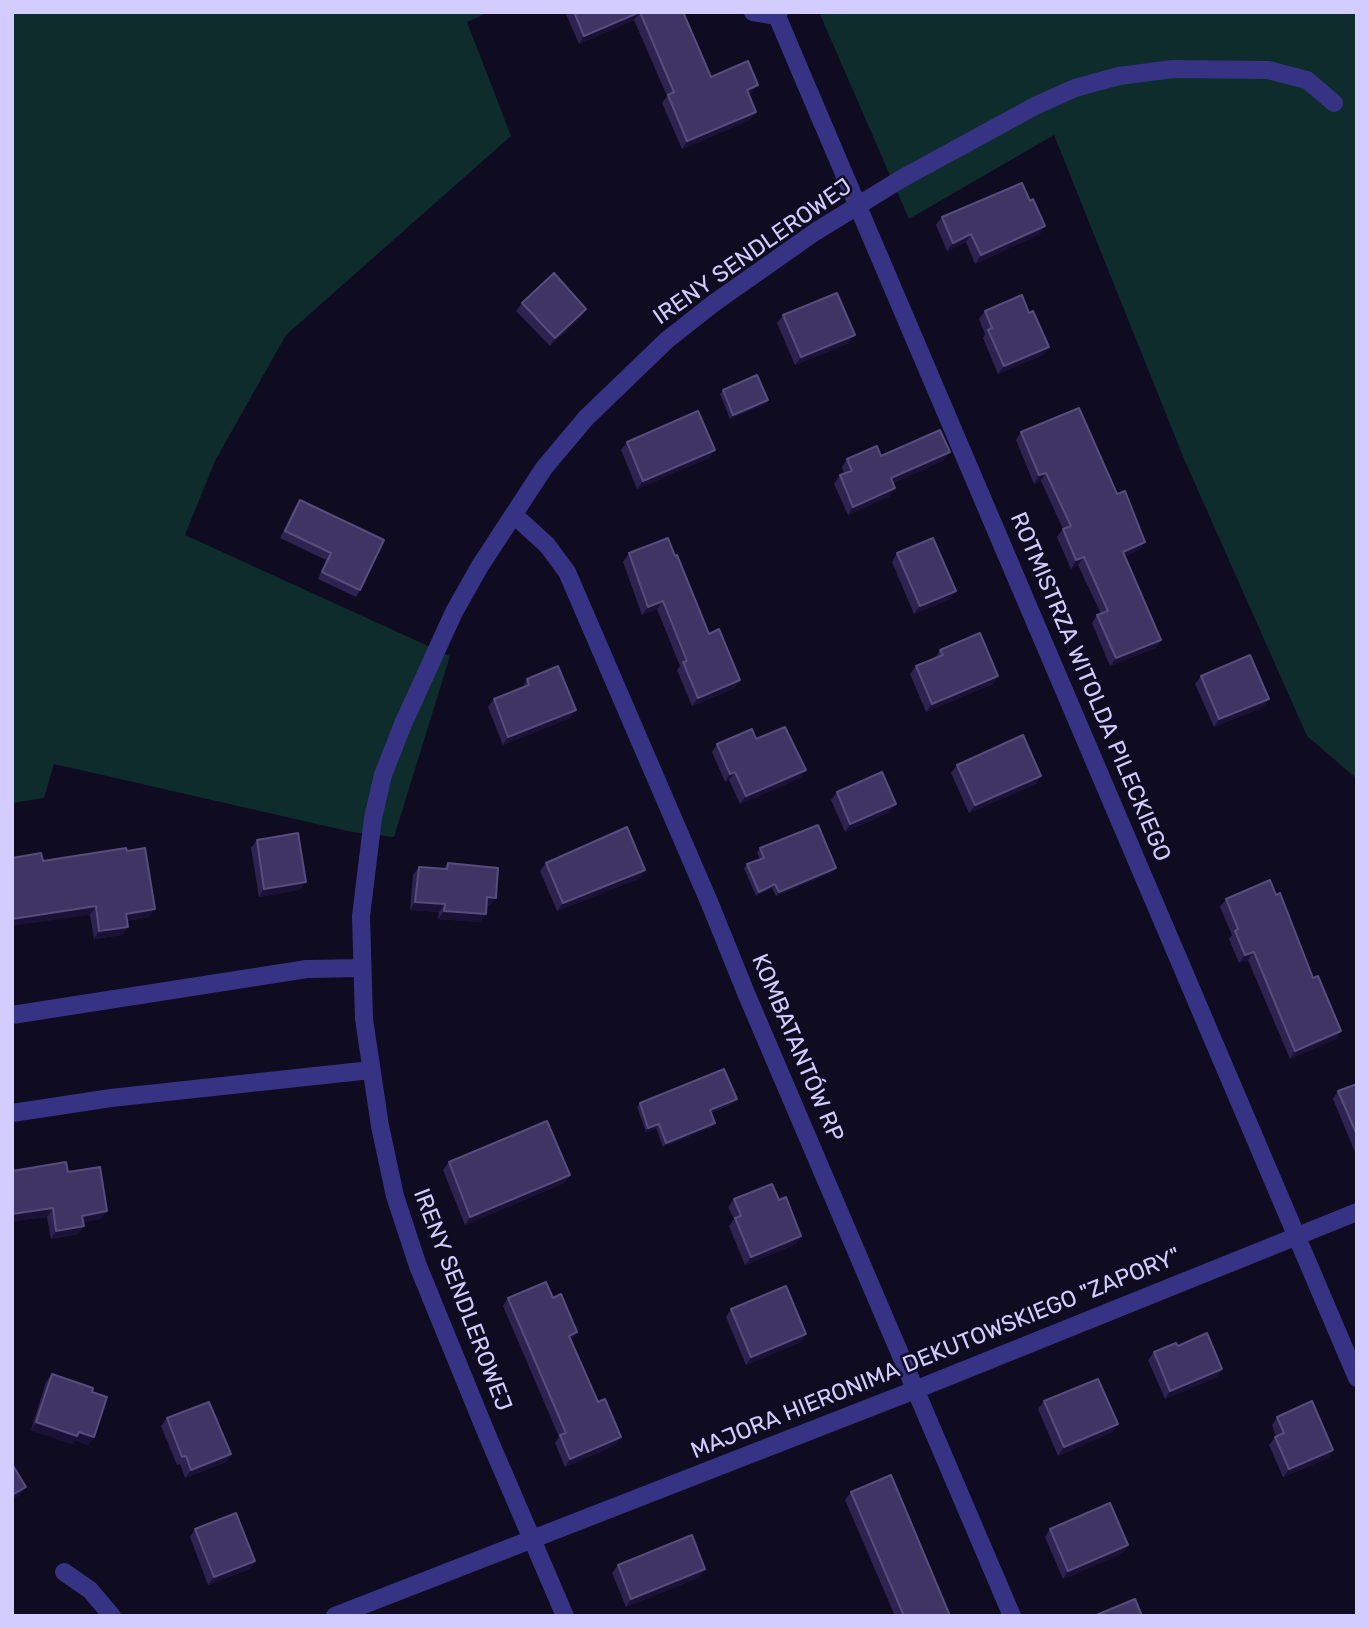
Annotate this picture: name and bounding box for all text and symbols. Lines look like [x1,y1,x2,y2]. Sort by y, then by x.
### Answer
street label: IRENY SENDLEROWEJ [648,173,858,331]
street label: ROTMISTRZA WITOLDA PILECKIEGO [1004,508,1176,866]
street label: KOMBATANTÓW RP [745,950,849,1146]
street label: IRENY SENDLEROWEJ [407,1185,517,1415]
street label: MAJORA HIERONIMA DEKUTOWSKIEGO "ZAPORY" [687,1243,1185,1465]

